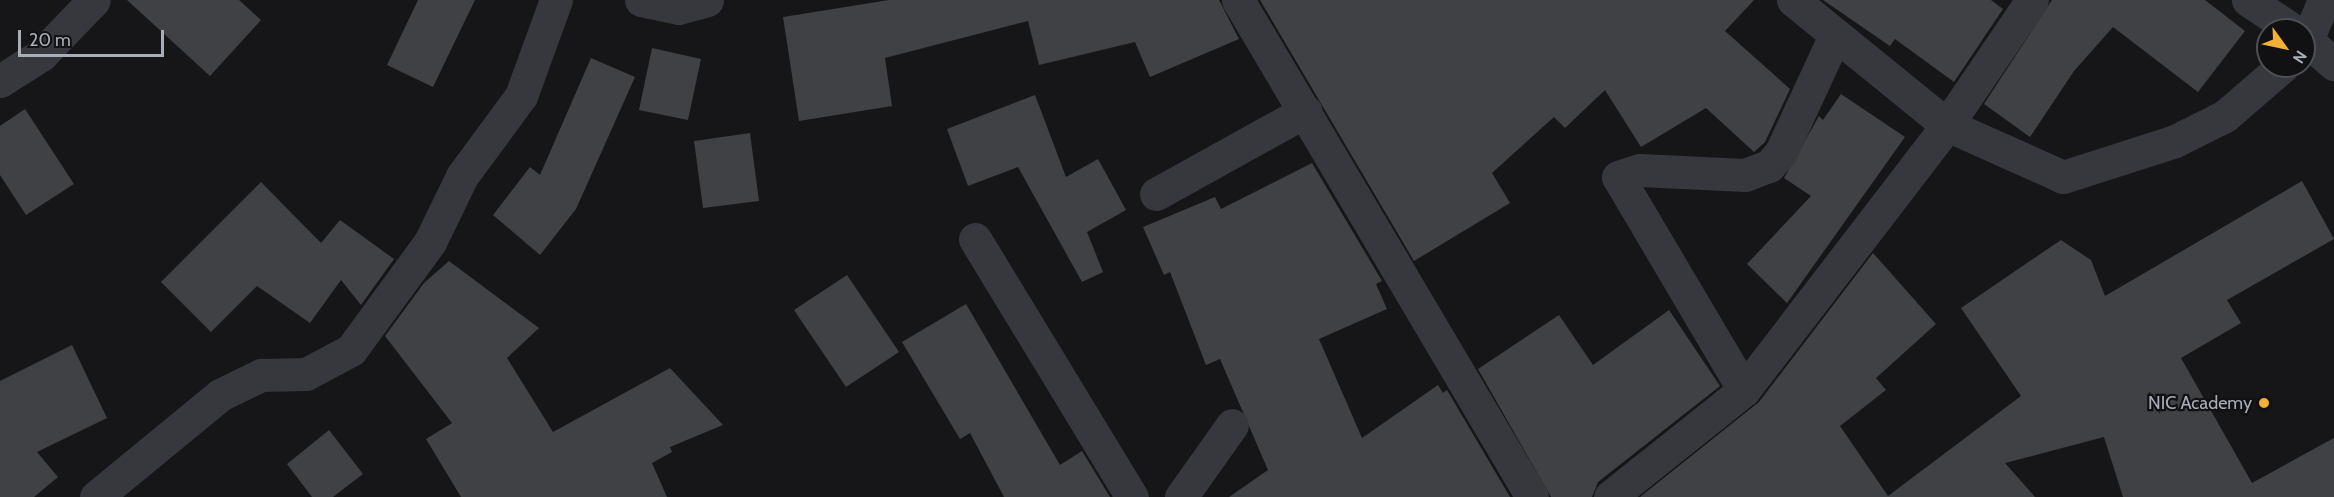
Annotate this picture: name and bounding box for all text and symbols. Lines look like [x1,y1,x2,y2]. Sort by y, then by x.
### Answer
scale bar [21,18,166,56]
north arrow [2256,18,2316,78]
text: 20 m [29,29,71,51]
text: N [2289,47,2311,67]
place label: NIC Academy [2148,392,2252,414]
marker: NIC Academy [2257,396,2271,410]

